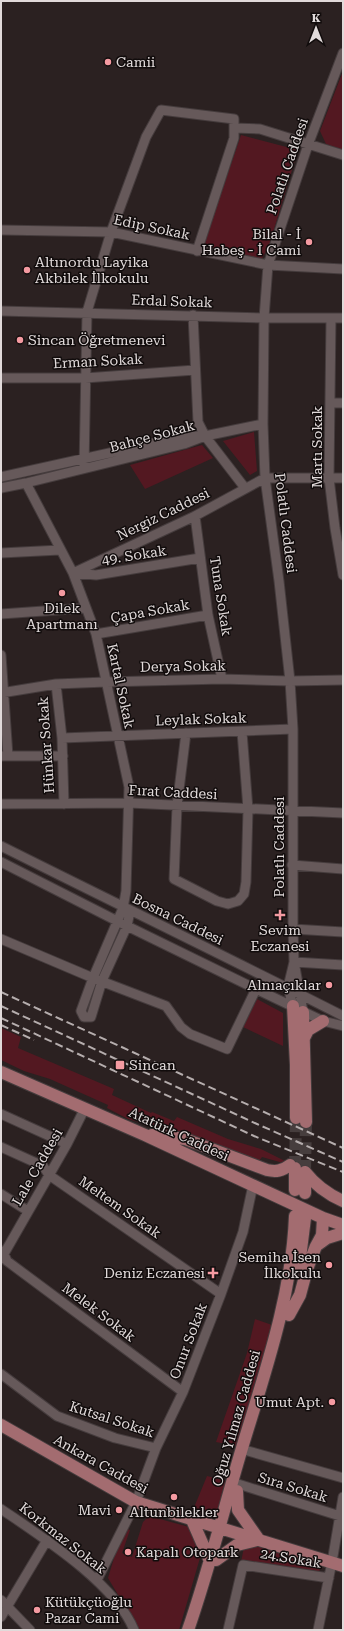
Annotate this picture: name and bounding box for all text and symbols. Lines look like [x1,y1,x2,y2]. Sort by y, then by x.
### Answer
north arrow [296,8,336,48]
text: K [312,12,321,25]
place label: Camii [116,54,156,70]
marker: Camii [103,57,113,67]
street label: Polatlı Caddesi [263,115,311,216]
street label: Edip Sokak [112,211,192,243]
place label: Bilal - İ Habeş - İ Cami [202,226,302,258]
marker: Bilal - İ Habeş - İ Cami [304,237,314,247]
place label: Altınordu Layika Akbilek İlkokulu [35,254,149,286]
marker: Altınordu Layika Akbilek İlkokulu [22,265,32,275]
street label: Erdal Sokak [131,292,213,310]
place label: Sincan Öğretmenevi [28,332,166,348]
marker: Sincan Öğretmenevi [15,335,25,345]
street label: Erman Sokak [53,351,143,371]
street label: Martı Sokak [309,406,325,488]
street label: Bahçe Sokak [108,417,196,455]
street label: Polatlı Caddesi [272,472,300,575]
street label: Nergiz Caddesi [114,484,212,543]
street label: 49. Sokak [101,542,168,568]
street label: Tuna Sokak [207,555,235,637]
marker: Dilek Apartmanı [57,588,67,598]
street label: Çapa Sokak [109,596,191,626]
place label: Dilek Apartmanı [26,600,98,632]
street label: Kartal Sokak [104,642,138,730]
street label: Derya Sokak [140,657,226,675]
street label: Hünkar Sokak [35,696,57,794]
street label: Leylak Sokak [155,709,247,729]
street label: Fırat Caddesi [128,782,218,802]
street label: Polatlı Caddesi [271,796,287,897]
street label: Bosna Caddesi [130,890,227,948]
marker: Sevim Eczanesi [275,910,285,920]
place label: Sevim Eczanesi [251,922,310,954]
place label: Alnıaçıklar [247,977,321,993]
marker: Alnıaçıklar [324,980,334,990]
place label: Sincan [129,1057,176,1073]
marker: Sincan [114,1059,126,1071]
street label: Atatürk Caddesi [126,1104,232,1164]
street label: Lale Caddesi [9,1125,66,1208]
street label: Meltem Sokak [76,1173,164,1241]
place label: Semiha İsen İlkokulu [238,1249,321,1281]
marker: Semiha İsen İlkokulu [324,1260,334,1270]
place label: Deniz Eczanesi [104,1265,206,1281]
marker: Deniz Eczanesi [208,1268,218,1278]
street label: Melek Sokak [59,1279,139,1345]
street label: Onur Sokak [166,1300,210,1381]
street label: Oğuz Yılmaz Caddesi [209,1348,263,1488]
place label: Umut Apt. [255,1394,324,1410]
marker: Umut Apt. [327,1397,337,1407]
street label: Kutsal Sokak [68,1398,156,1440]
street label: Ankara Caddesi [51,1431,152,1497]
street label: Sıra Sokak [256,1469,330,1505]
marker: Altunbilekler [169,1492,179,1502]
street label: Korkmaz Sokak [16,1499,110,1577]
place label: Mavi [78,1502,112,1518]
place label: Altunbilekler [130,1504,219,1520]
marker: Mavi [114,1505,124,1515]
place label: Kapalı Otopark [136,1544,239,1560]
street label: 24.Sokak [259,1545,323,1571]
marker: Kapalı Otopark [123,1547,133,1557]
place label: Kütükçüoğlu Pazar Cami [45,1594,132,1626]
marker: Kütükçüoğlu Pazar Cami [32,1605,42,1615]

